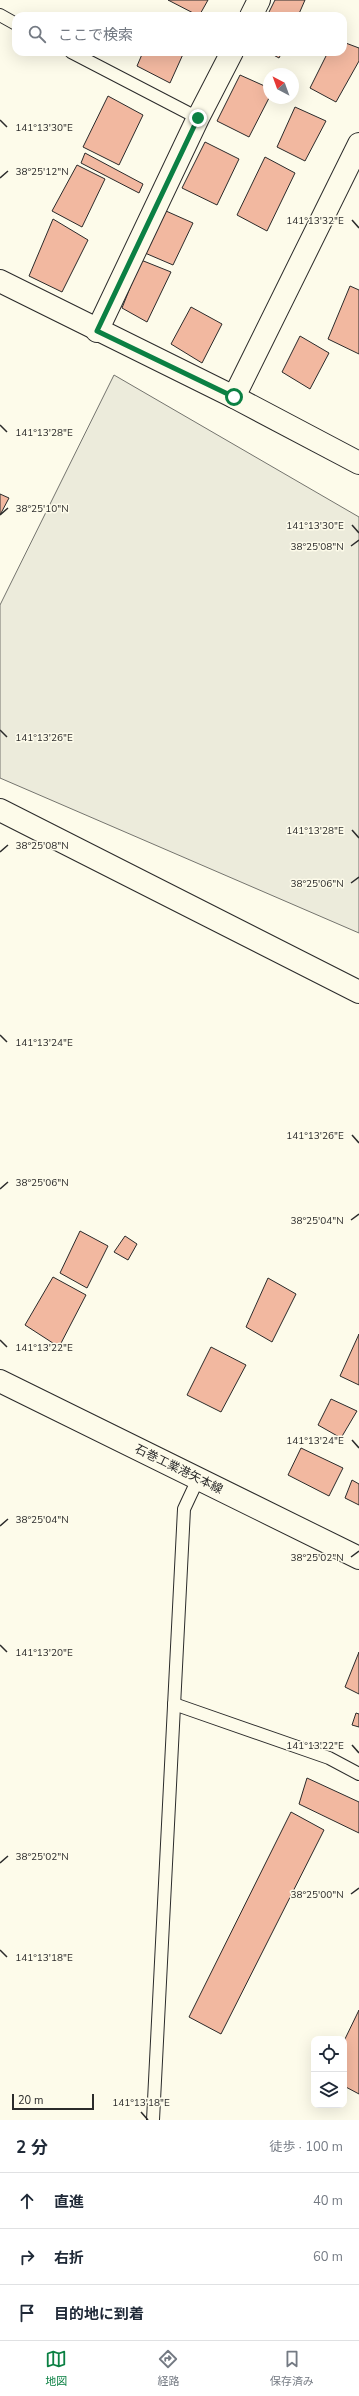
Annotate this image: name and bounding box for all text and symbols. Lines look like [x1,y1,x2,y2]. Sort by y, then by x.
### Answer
search box [12,12,347,56]
icon: search [26,23,48,45]
text: ここで検索 [58,25,133,45]
north arrow [263,68,299,104]
route end [189,109,207,127]
text: 141°13'30"E [15,121,73,135]
text: 38°25'12"N [15,165,69,179]
text: 141°13'32"E [286,214,344,228]
route start [225,388,243,406]
text: 141°13'28"E [15,426,73,440]
text: 38°25'10"N [15,502,69,516]
text: 141°13'30"E [286,519,344,533]
text: 38°25'08"N [290,540,344,554]
text: 141°13'26"E [15,731,73,745]
text: 141°13'28"E [286,824,344,838]
text: 38°25'08"N [15,839,69,853]
text: 38°25'06"N [290,877,344,891]
text: 141°13'24"E [15,1036,73,1050]
text: 141°13'26"E [286,1129,344,1143]
text: 38°25'06"N [15,1176,69,1190]
text: 38°25'04"N [290,1214,344,1228]
text: 141°13'22"E [15,1341,73,1355]
text: 141°13'24"E [286,1434,344,1448]
street label: 石巻工業港矢本線 [132,1441,226,1497]
text: 38°25'04"N [15,1513,69,1527]
text: 38°25'02"N [290,1551,344,1565]
text: 141°13'20"E [15,1646,73,1660]
text: 141°13'22"E [286,1739,344,1753]
text: 38°25'02"N [15,1850,69,1864]
text: 38°25'00"N [290,1888,344,1902]
text: 141°13'18"E [15,1951,73,1965]
map controls [311,2036,347,2108]
button: locate [311,2036,347,2072]
button: layers [311,2072,347,2108]
scale bar [12,2092,94,2111]
text: 20 m [18,2093,43,2108]
text: 141°13'18"E [112,2096,170,2110]
text: 2 分 [16,2136,48,2159]
text: 徒歩 · 100 m [269,2138,343,2156]
icon: ahead [16,2190,38,2212]
text: 直進 [54,2192,84,2212]
text: 40 m [313,2192,343,2210]
icon: right [16,2246,38,2268]
text: 右折 [54,2248,84,2268]
text: 60 m [313,2248,343,2266]
icon: arrive [16,2302,38,2324]
text: 目的地に到着 [54,2304,144,2324]
tab: 地図 [45,2348,67,2389]
tab: 経路 [157,2348,179,2389]
tab: 保存済み [270,2348,314,2389]

